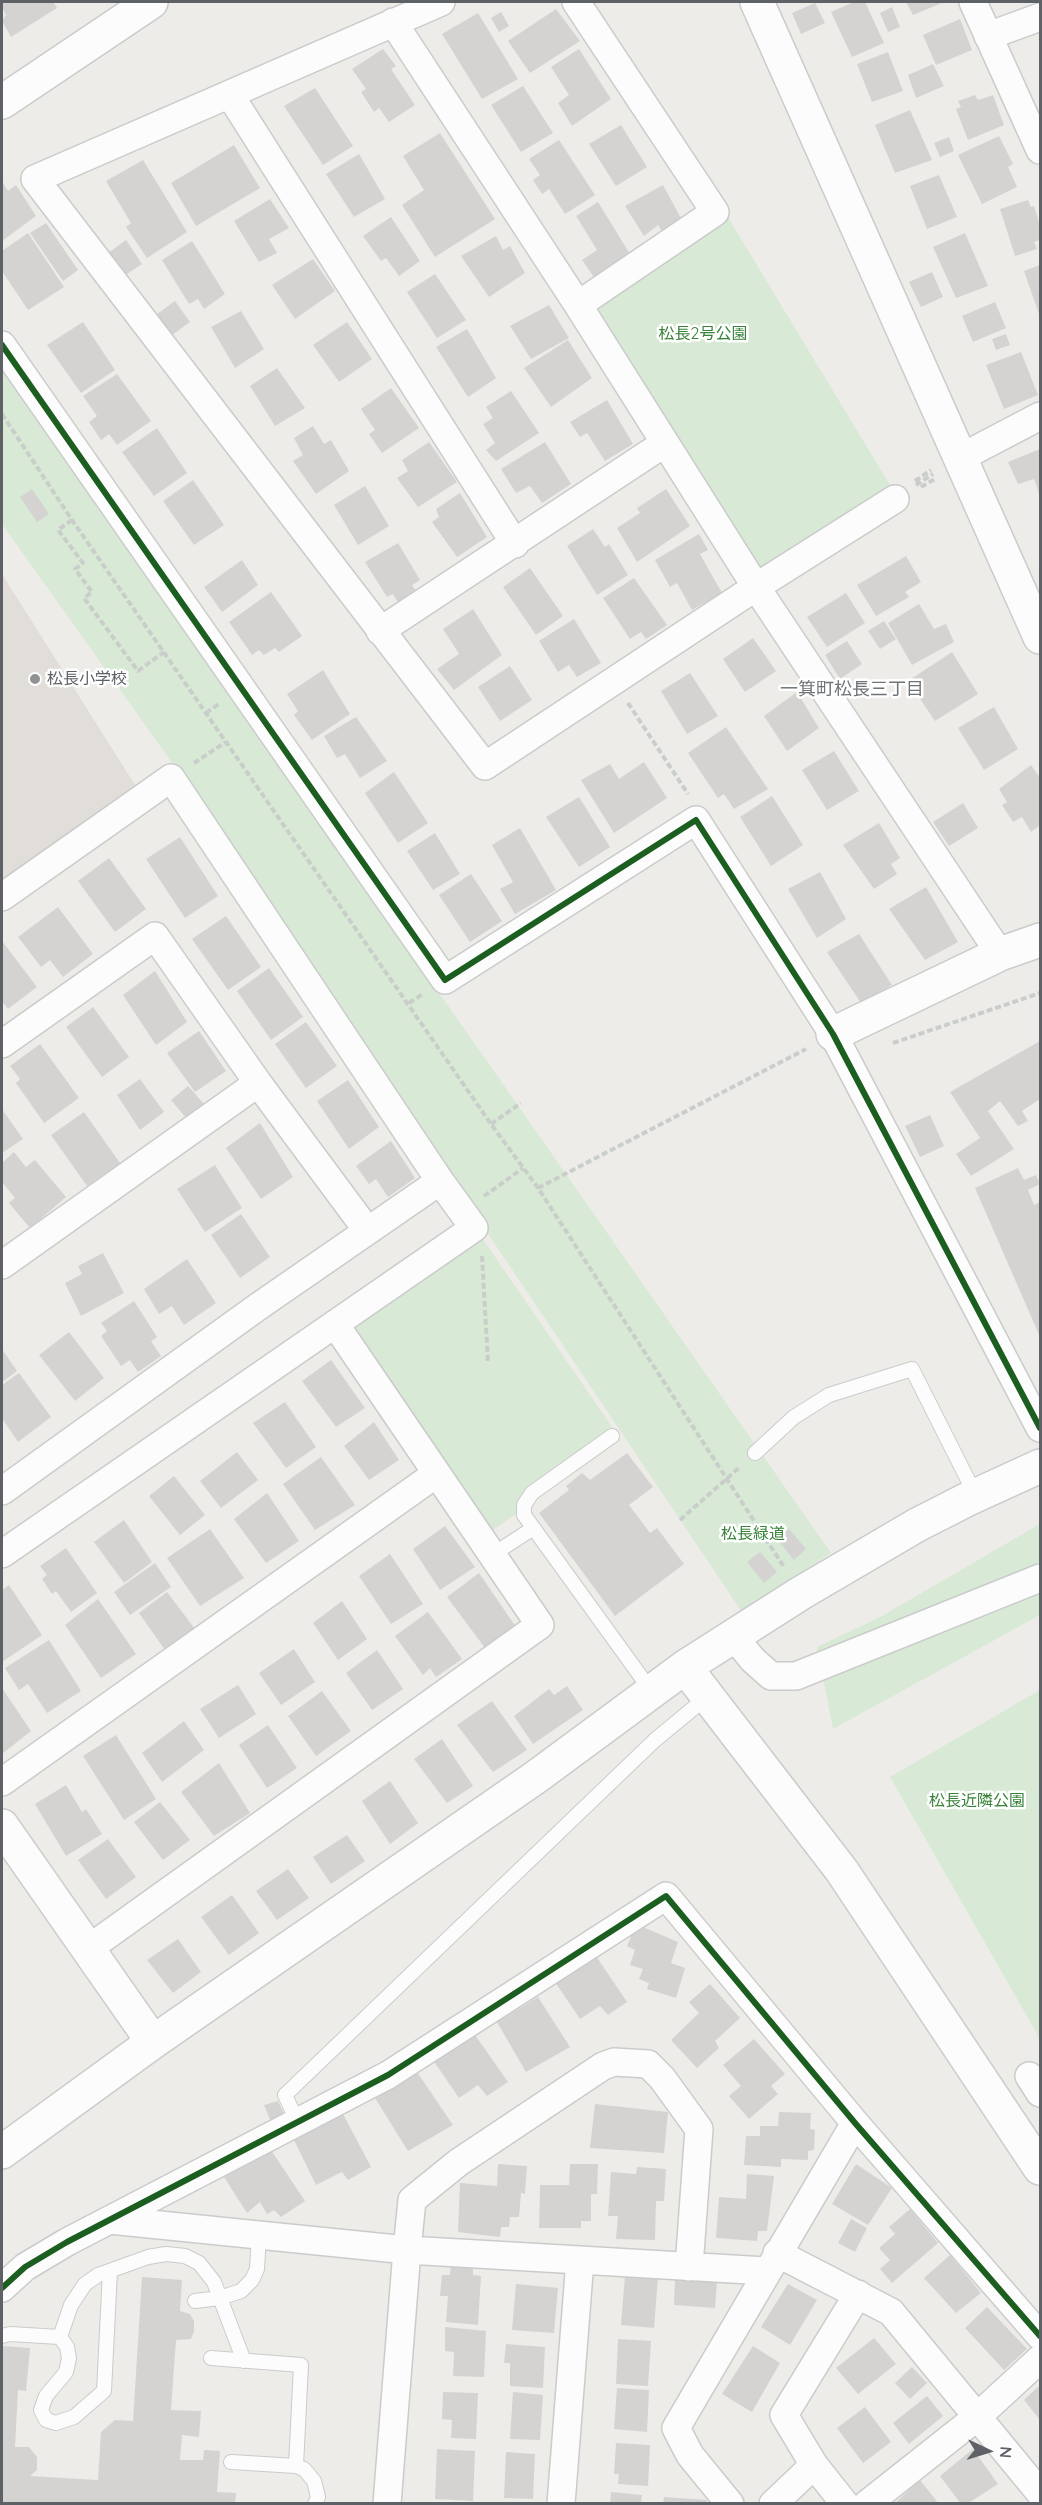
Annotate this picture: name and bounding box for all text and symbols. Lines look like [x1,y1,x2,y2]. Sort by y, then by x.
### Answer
park label: 松長2号公園 [659,324,747,344]
place label: 松長小学校 [47,669,127,689]
marker: 松長小学校 [28,672,42,686]
district label: 一箕町松長三丁目 [780,679,924,701]
park label: 松長緑道 [721,1524,785,1544]
park label: 松長近隣公園 [929,1791,1025,1811]
north arrow [958,2421,1018,2481]
text: N [996,2446,1016,2459]

